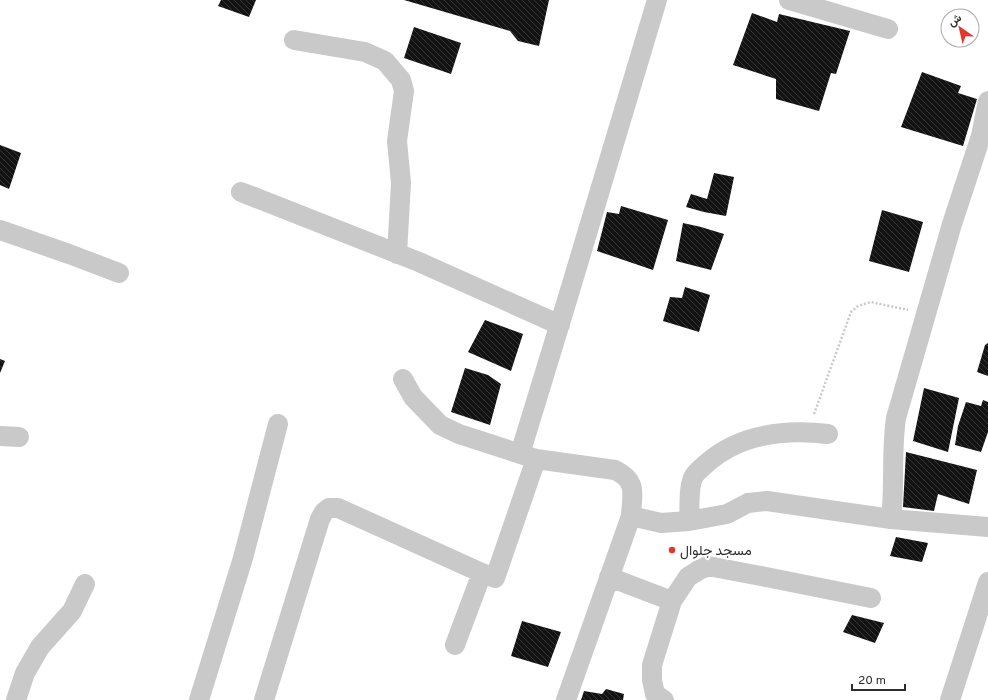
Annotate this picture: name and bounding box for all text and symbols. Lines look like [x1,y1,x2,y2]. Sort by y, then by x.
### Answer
north arrow [940,8,980,48]
text: ش [946,11,964,30]
place label: مسجد جلوال [680,543,752,560]
marker: مسجد جلوال [667,545,677,555]
scale bar [852,666,905,692]
text: 20 m [858,673,886,689]

